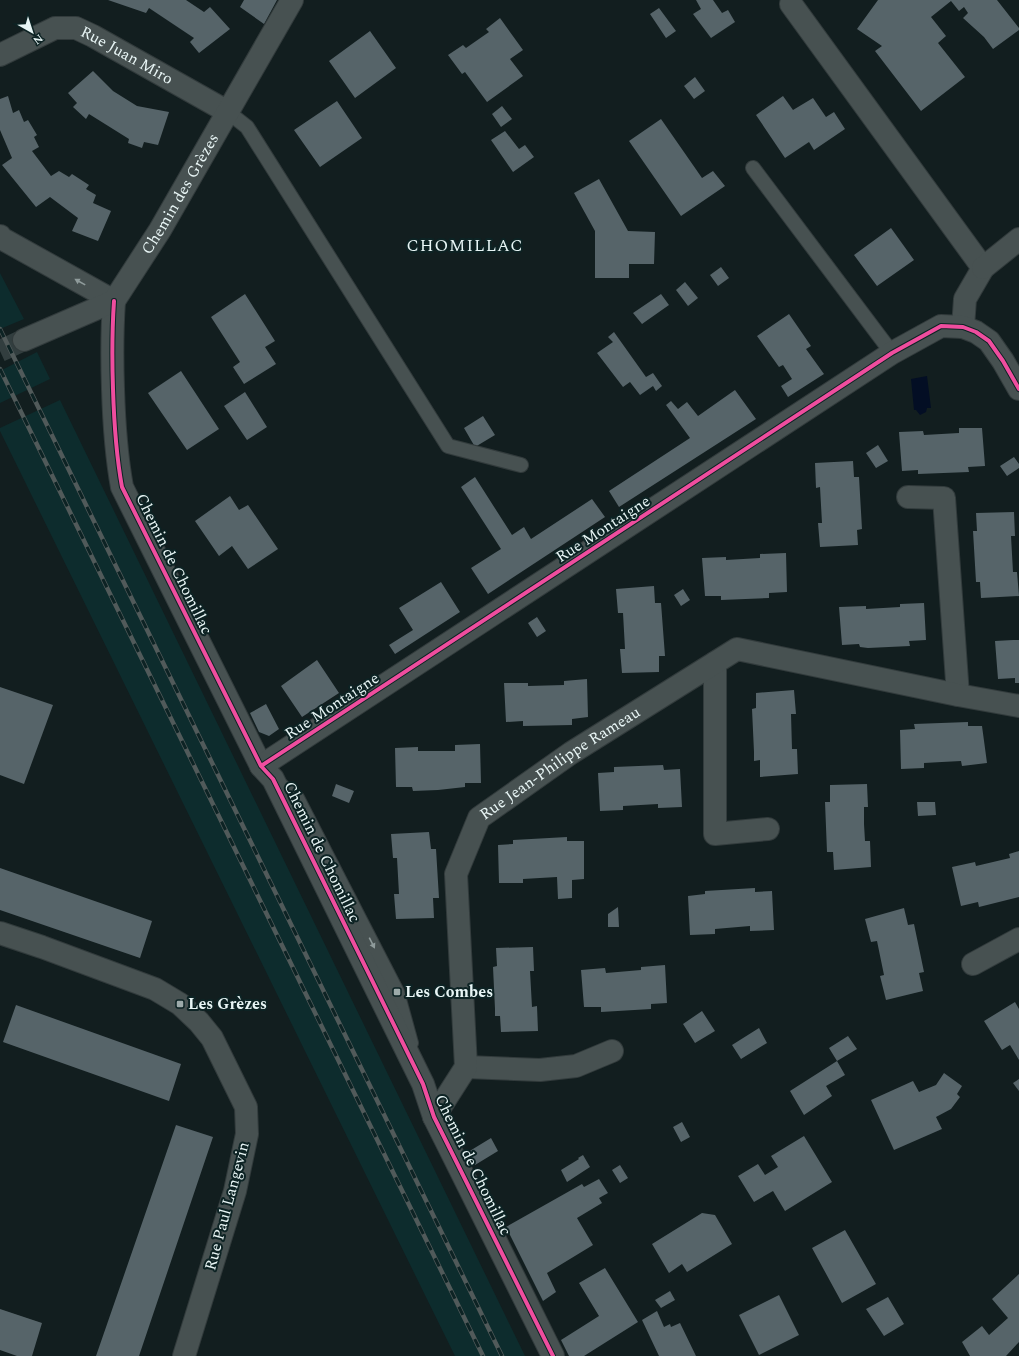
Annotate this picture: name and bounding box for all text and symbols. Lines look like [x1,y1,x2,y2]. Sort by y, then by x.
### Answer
north arrow [12,12,52,52]
street label: Rue Juan Miro [77,20,178,91]
text: N [29,30,47,49]
street label: Chemin des Grèzes [135,129,225,259]
district label: CHOMILLAC [406,233,524,259]
one-way arrow [74,279,86,286]
street label: Chemin de Chomillac [129,489,219,639]
street label: Rue Montaigne [551,489,655,569]
street label: Rue Montaigne [280,666,384,746]
street label: Rue Jean-Philippe Rameau [475,700,645,826]
street label: Chemin de Chomillac [277,777,367,927]
one-way arrow [368,937,375,949]
place label: Les Combes [405,980,493,1004]
marker: Les Combes [392,987,402,997]
place label: Les Grèzes [188,992,267,1016]
marker: Les Grèzes [175,999,185,1009]
street label: Chemin de Chomillac [428,1090,518,1240]
street label: Rue Paul Langevin [198,1139,256,1273]

